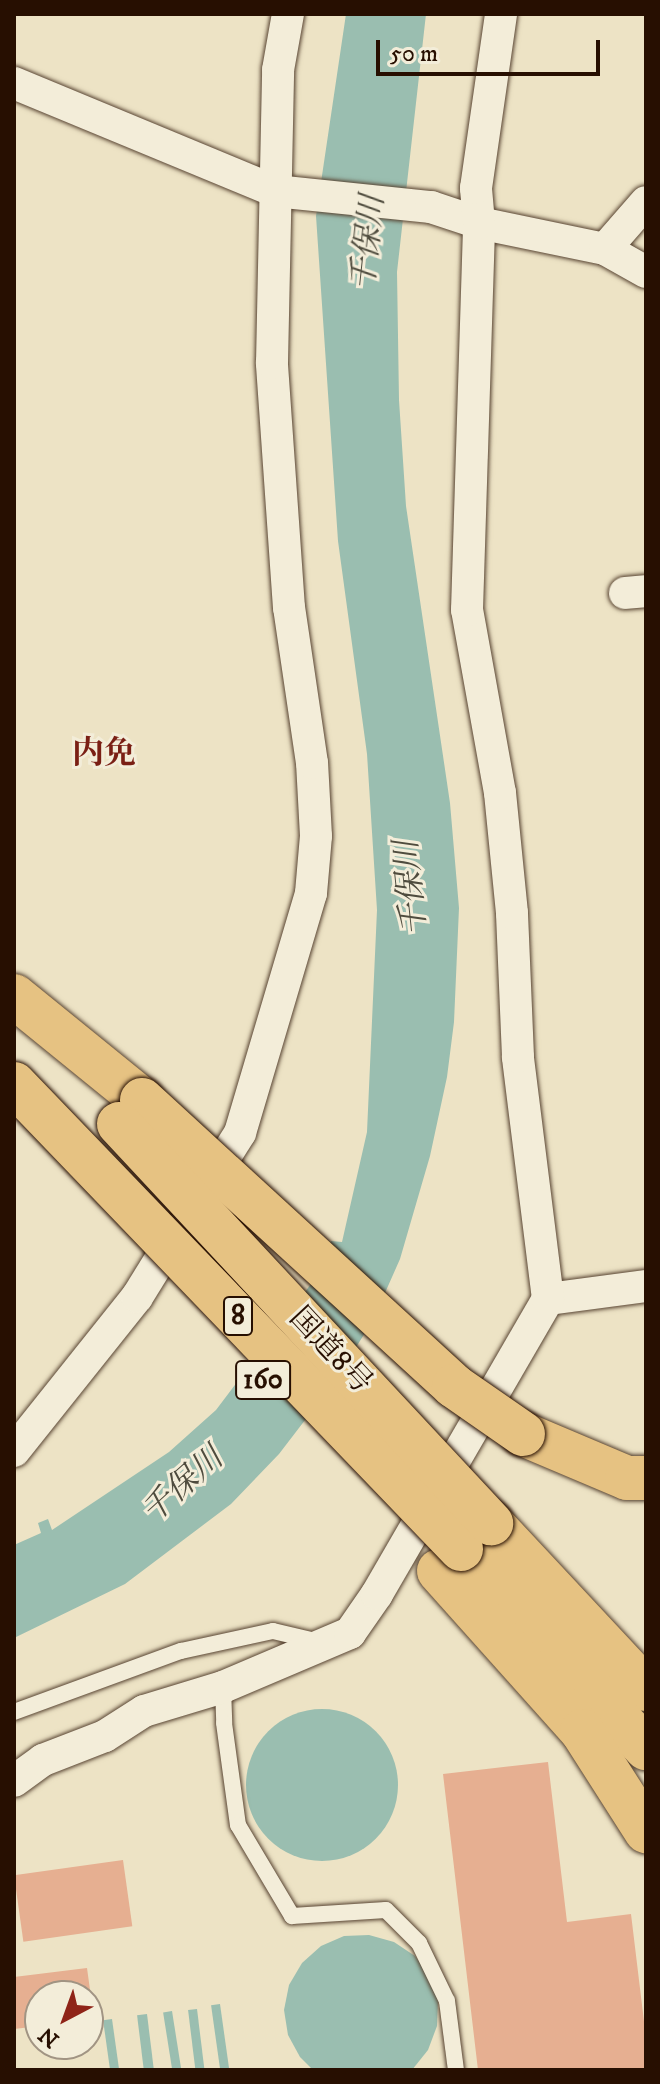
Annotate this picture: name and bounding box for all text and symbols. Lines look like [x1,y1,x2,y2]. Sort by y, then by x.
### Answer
scale bar [380,24,604,74]
text: 50 m [390,39,438,69]
water label: 千保川 [345,193,393,293]
district label: 内免 [72,735,136,773]
water label: 千保川 [388,838,436,938]
road number: 8 [222,1292,254,1340]
street label: 国道8号 [281,1300,379,1402]
road number: 160 [235,1356,291,1404]
water label: 千保川 [134,1440,232,1532]
north arrow [24,1980,104,2060]
text: N [34,2021,65,2053]

